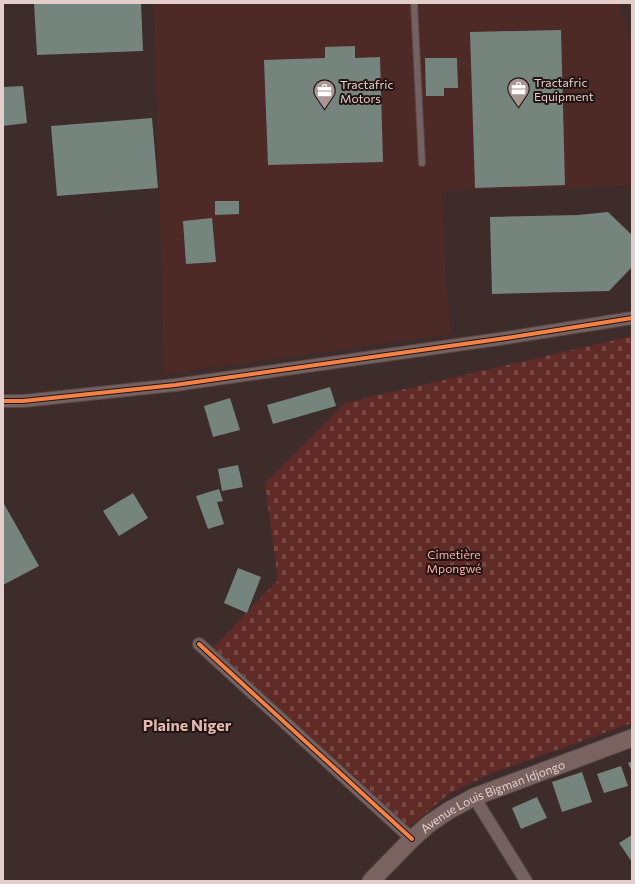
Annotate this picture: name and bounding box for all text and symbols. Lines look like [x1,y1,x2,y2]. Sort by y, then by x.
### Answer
place label: Tractafric Equipment [534,75,594,103]
office icon: Tractafric Equipment [505,76,531,109]
place label: Tractafric Motors [340,77,393,105]
office icon: Tractafric Motors [311,78,337,111]
park label: Cimetière Mpongwé [427,547,481,575]
district label: Plaine Niger [143,715,232,734]
street label: Avenue Louis Bigman Idjongo [417,757,567,836]

